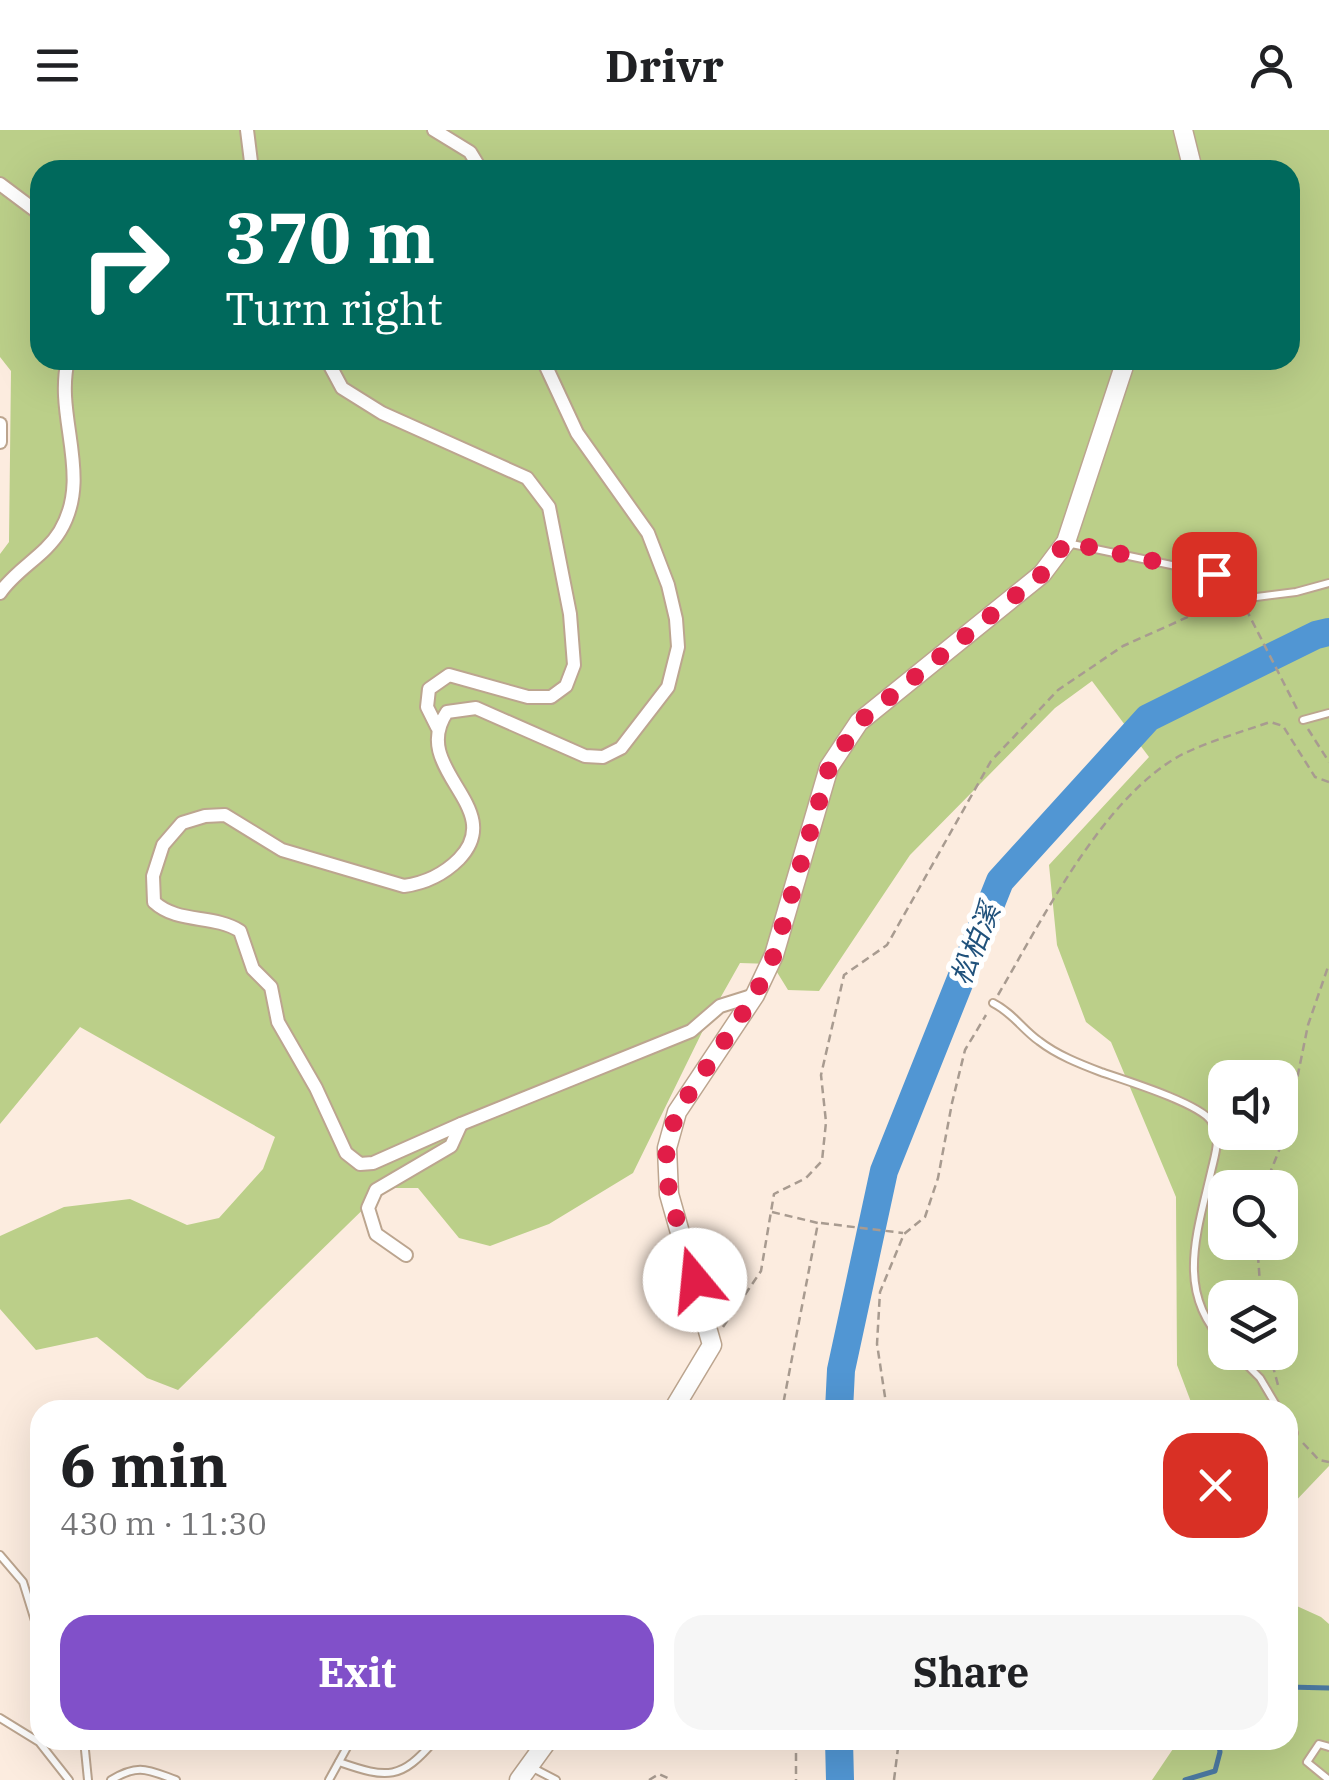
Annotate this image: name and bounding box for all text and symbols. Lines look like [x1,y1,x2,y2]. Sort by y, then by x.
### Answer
text: Drivr [605,36,724,94]
icon: menu [30,38,85,93]
icon: person [1244,38,1299,93]
text: 370 m [225,191,435,282]
icon: right [60,200,190,330]
text: Turn right [225,279,443,337]
pin [1172,532,1257,617]
icon: arrive [1187,547,1242,602]
water label: 松柏溪 [942,894,1009,990]
map controls [1208,1060,1298,1370]
button: sound [1208,1060,1298,1150]
button: search [1208,1170,1298,1260]
position arrow [643,1228,747,1332]
button: layers [1208,1280,1298,1370]
text: 6 min [60,1425,228,1504]
button: close [1163,1433,1268,1538]
text: 430 m · 11:30 [60,1502,267,1544]
button: Exit [60,1615,654,1730]
button: Share [674,1615,1268,1730]

